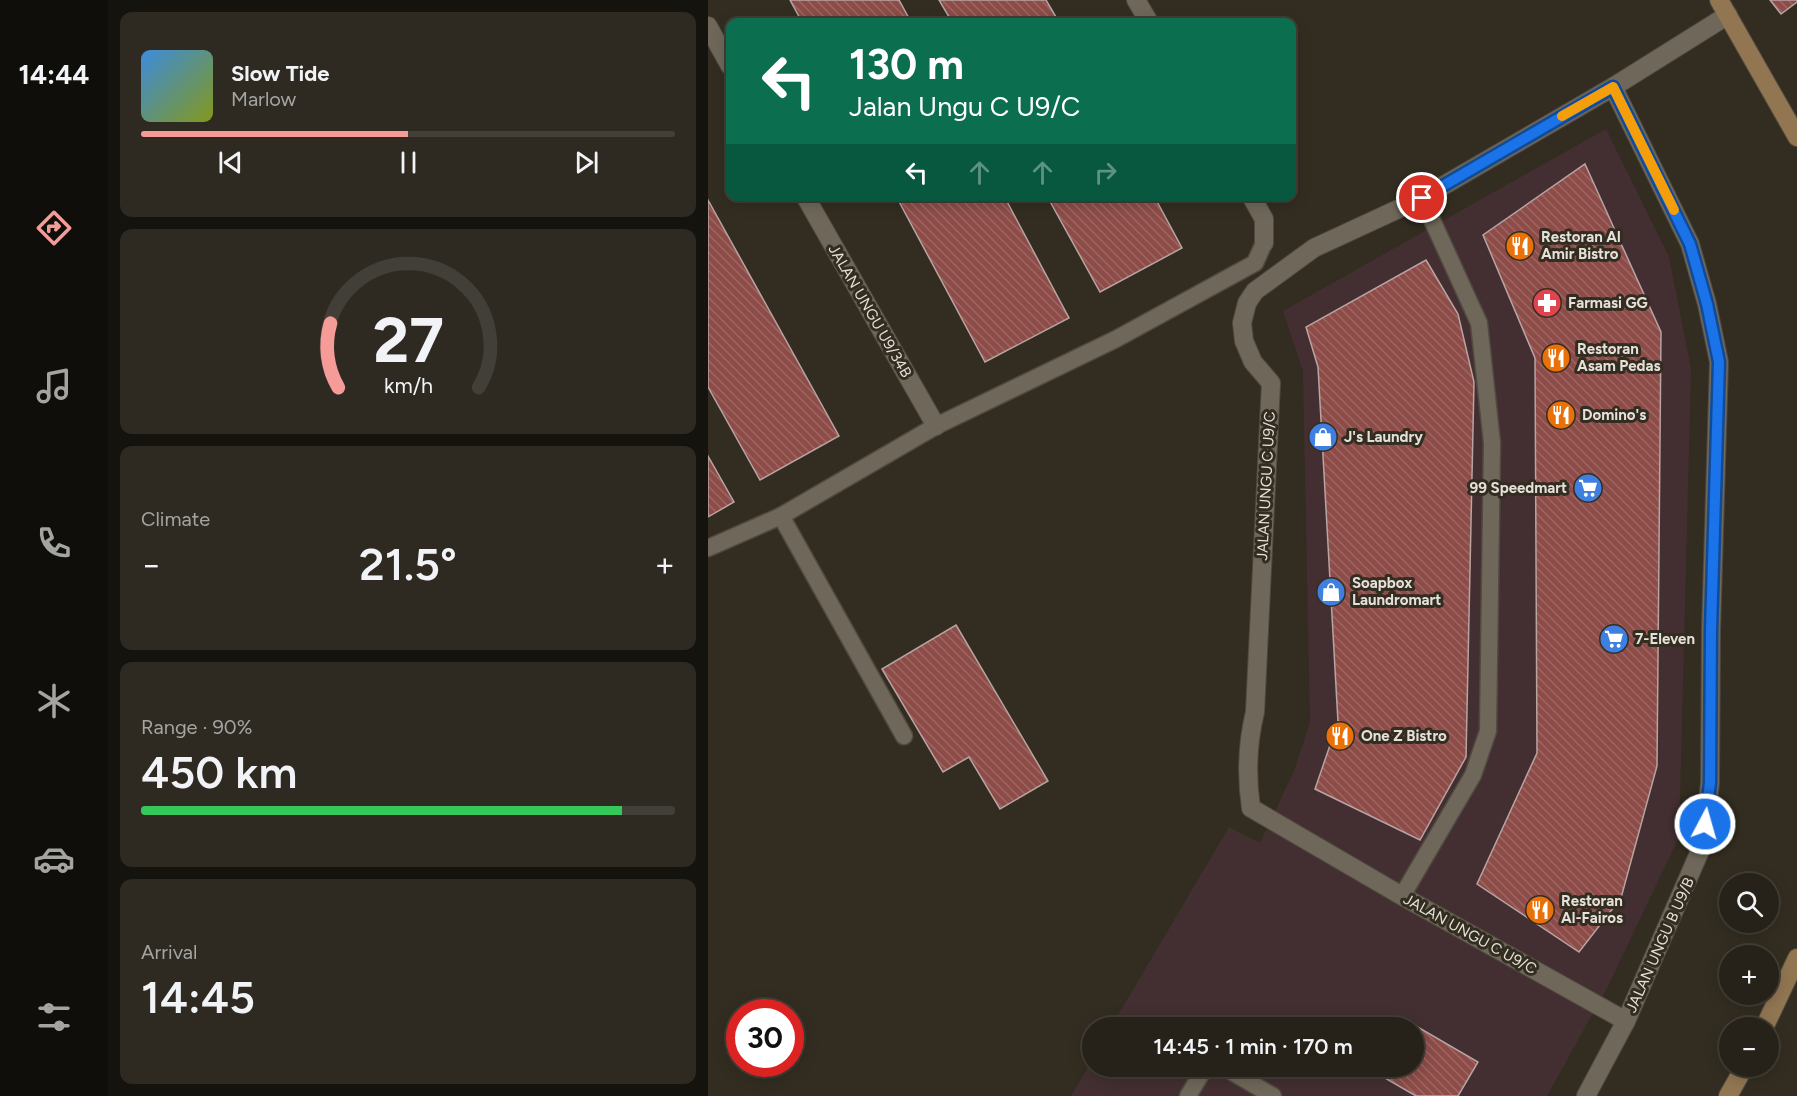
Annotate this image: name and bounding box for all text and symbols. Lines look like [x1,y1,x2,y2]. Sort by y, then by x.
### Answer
text: 130 m [849,39,964,90]
icon: left [750,42,828,120]
text: 14:44 [19,58,89,91]
text: Slow Tide [231,60,330,87]
text: Marlow [231,87,296,111]
text: Jalan Ungu C U9/C [849,90,1080,123]
icon: previous [214,146,247,179]
icon: pause [392,146,425,179]
icon: next [570,146,603,179]
icon: left [900,156,933,189]
icon: ahead [963,156,996,189]
icon: ahead [1026,156,1059,189]
icon: right [1089,156,1122,189]
pin [1396,172,1447,223]
icon: arrive [1405,181,1438,214]
icon: directions [33,207,75,249]
place label: Restoran Al Amir Bistro [1541,228,1621,263]
restaurant icon: Restoran Al Amir Bistro [1504,230,1536,262]
street label: JALAN UNGU U9/34B [825,241,915,381]
pharmacy icon: Farmasi GG [1531,287,1563,319]
place label: Farmasi GG [1568,294,1648,312]
text: 27 [373,303,443,378]
place label: Restoran Asam Pedas [1577,340,1660,375]
restaurant icon: Restoran Asam Pedas [1540,342,1572,374]
icon: music [33,365,75,407]
text: km/h [384,374,432,399]
restaurant icon: Domino's [1545,399,1577,431]
place label: Domino's [1582,406,1646,424]
street label: JALAN UNGU C U9/C [1253,411,1279,561]
shop icon: J's Laundry [1307,421,1339,453]
place label: J's Laundry [1344,428,1423,446]
supermarket icon: 99 Speedmart [1572,472,1604,504]
place label: 99 Speedmart [1470,479,1567,497]
text: Climate [141,507,210,531]
icon: phone [33,522,75,564]
text: 21.5° [359,537,457,591]
text: − [141,545,162,584]
text: + [654,545,675,584]
place label: Soapbox Laundromart [1352,574,1441,609]
shop icon: Soapbox Laundromart [1315,576,1347,608]
supermarket icon: 7-Eleven [1598,623,1630,655]
place label: 7-Eleven [1635,630,1695,648]
icon: climate [33,680,75,722]
text: Range · 90% [141,715,252,739]
restaurant icon: One Z Bistro [1324,720,1356,752]
place label: One Z Bistro [1361,727,1447,745]
text: 450 km [141,745,297,799]
position arrow [1673,792,1737,856]
icon: car [33,838,75,880]
map controls [1719,873,1779,1077]
button: search [1719,873,1779,933]
street label: JALAN UNGU B U9/B [1622,875,1698,1015]
street label: JALAN UNGU C U9/C [1400,890,1540,978]
place label: Restoran Al-Fairos [1561,892,1623,927]
restaurant icon: Restoran Al-Fairos [1524,894,1556,926]
text: Arrival [141,940,197,964]
button: + [1719,945,1779,1005]
text: 14:45 [141,970,255,1024]
icon: filters [33,996,75,1038]
speed limit sign: 30 [726,999,804,1077]
button: − [1719,1017,1779,1077]
text: 14:45 · 1 min · 170 m [1153,1033,1353,1060]

